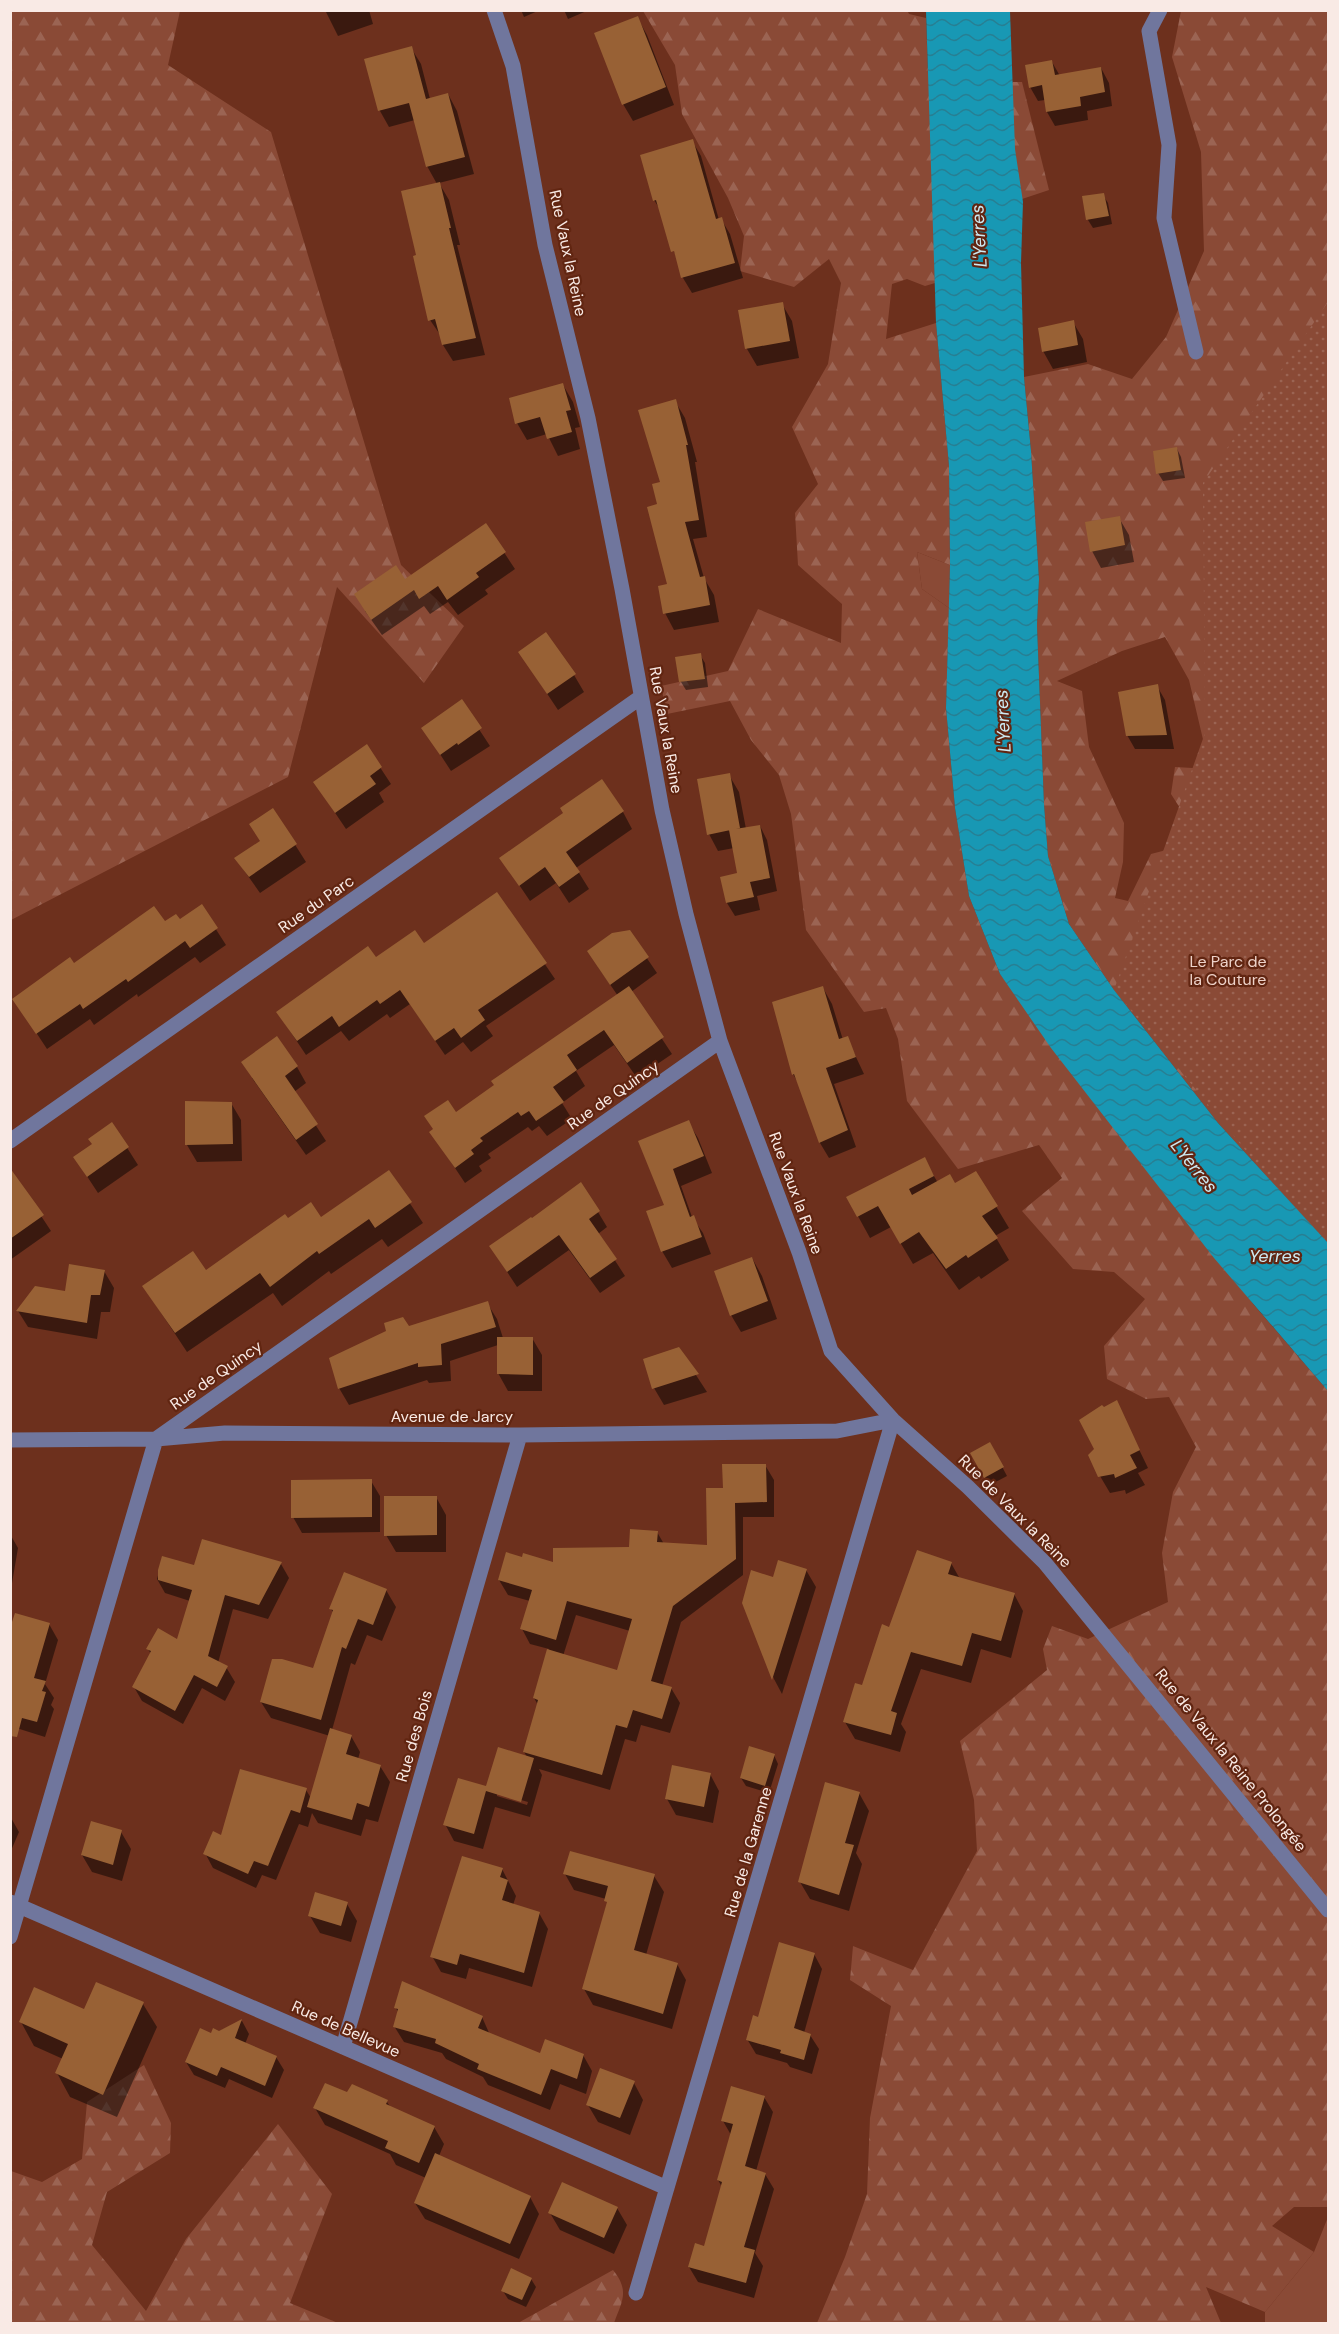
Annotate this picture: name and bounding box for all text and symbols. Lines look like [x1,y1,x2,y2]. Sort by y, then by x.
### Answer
street label: Rue Vaux la Reine [544,188,592,318]
water label: L'Yerres [965,204,993,268]
street label: Rue Vaux la Reine [644,665,688,795]
water label: L'Yerres [989,689,1017,753]
street label: Rue du Parc [274,870,358,938]
park label: Le Parc de la Couture [1189,951,1267,990]
street label: Rue de Quincy [563,1055,663,1135]
street label: Rue Vaux la Reine [764,1129,828,1257]
water label: L'Yerres [1165,1134,1223,1198]
water label: Yerres [1249,1244,1301,1268]
street label: Rue de Quincy [166,1335,266,1415]
street label: Avenue de Jarcy [391,1406,513,1427]
street label: Rue de Vaux la Reine [954,1450,1076,1572]
street label: Rue de Vaux la Reine Prolongée [1151,1664,1311,1856]
street label: Rue des Bois [391,1688,437,1784]
street label: Rue de la Garenne [719,1784,777,1920]
street label: Rue de Bellevue [288,1996,404,2062]

